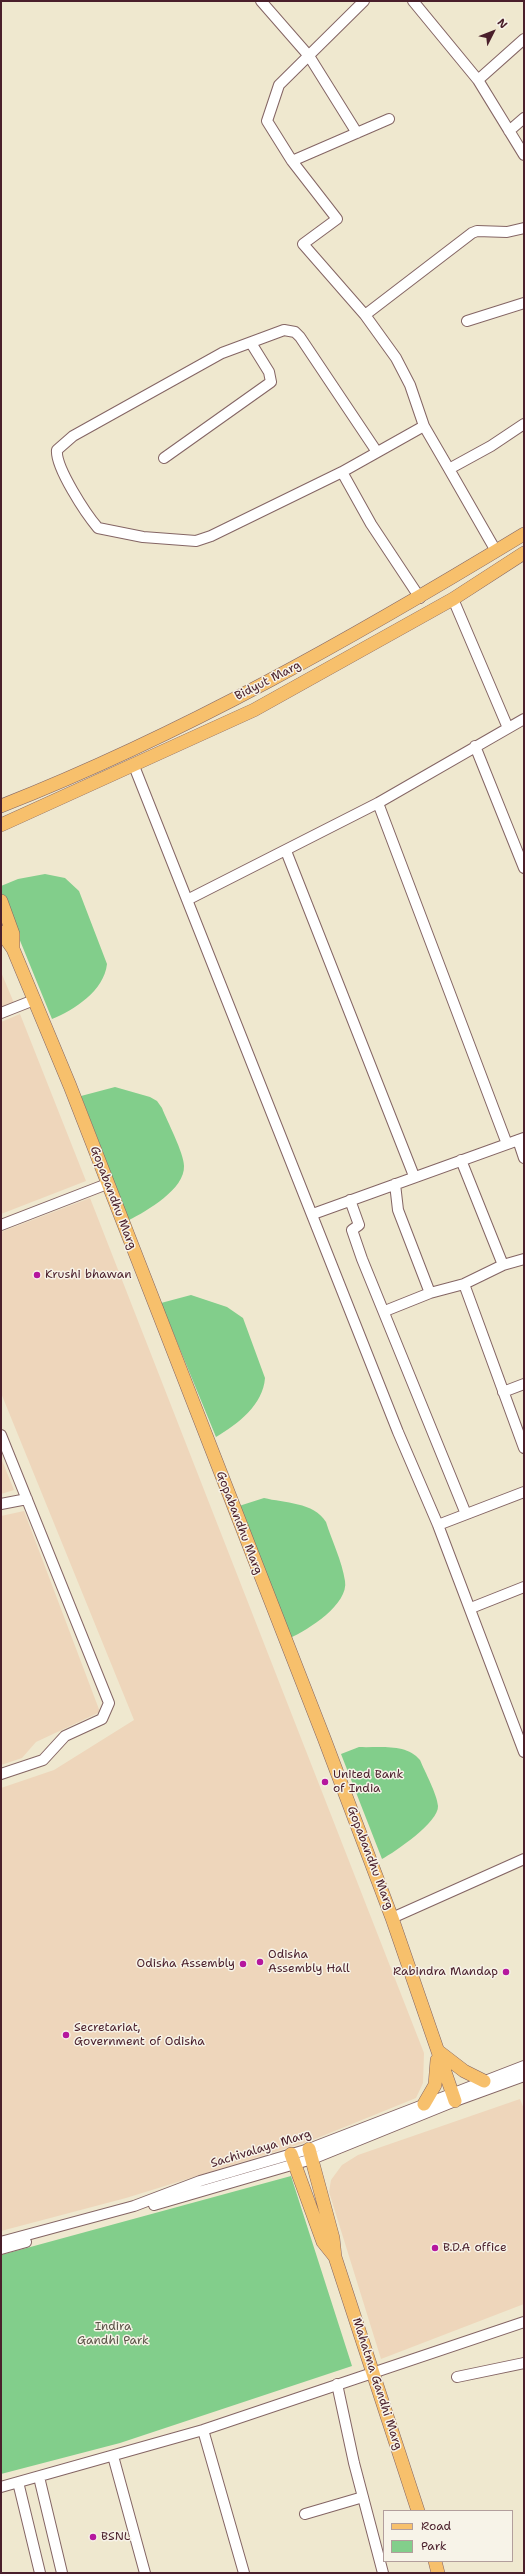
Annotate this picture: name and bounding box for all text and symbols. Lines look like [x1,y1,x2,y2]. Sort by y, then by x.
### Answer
north arrow [473,12,513,52]
text: N [494,15,511,32]
street label: Bidyut Marg [233,658,303,704]
street label: Gopabandhu Marg [87,1144,139,1252]
place label: Krushi bhawan [45,1268,131,1282]
marker: Krushi bhawan [32,1270,42,1280]
street label: Gopabandhu Marg [213,1469,265,1577]
place label: United Bank of India [333,1768,403,1796]
marker: United Bank of India [320,1777,330,1787]
street label: Gopabandhu Marg [344,1804,396,1912]
place label: Odisha Assembly Hall [268,1948,350,1976]
place label: Odisha Assembly [137,1957,235,1971]
marker: Odisha Assembly Hall [255,1957,265,1967]
marker: Odisha Assembly [238,1959,248,1969]
place label: Rabindra Mandap [393,1965,498,1979]
marker: Rabindra Mandap [501,1967,511,1977]
place label: Secretariat, Government of Odisha [74,2021,205,2049]
marker: Secretariat, Government of Odisha [61,2030,71,2040]
street label: Sachivalaya Marg [209,2127,313,2171]
place label: B.D.A office [443,2241,507,2255]
marker: B.D.A office [430,2243,440,2253]
street label: Mahatma Gandhi Marg [349,2316,405,2452]
park label: Indira Gandhi Park [77,2320,149,2348]
legend [383,2510,513,2562]
text: Road [421,2518,451,2534]
place label: BSNL [101,2530,130,2544]
marker: BSNL [88,2532,98,2542]
text: Park [421,2538,447,2554]

